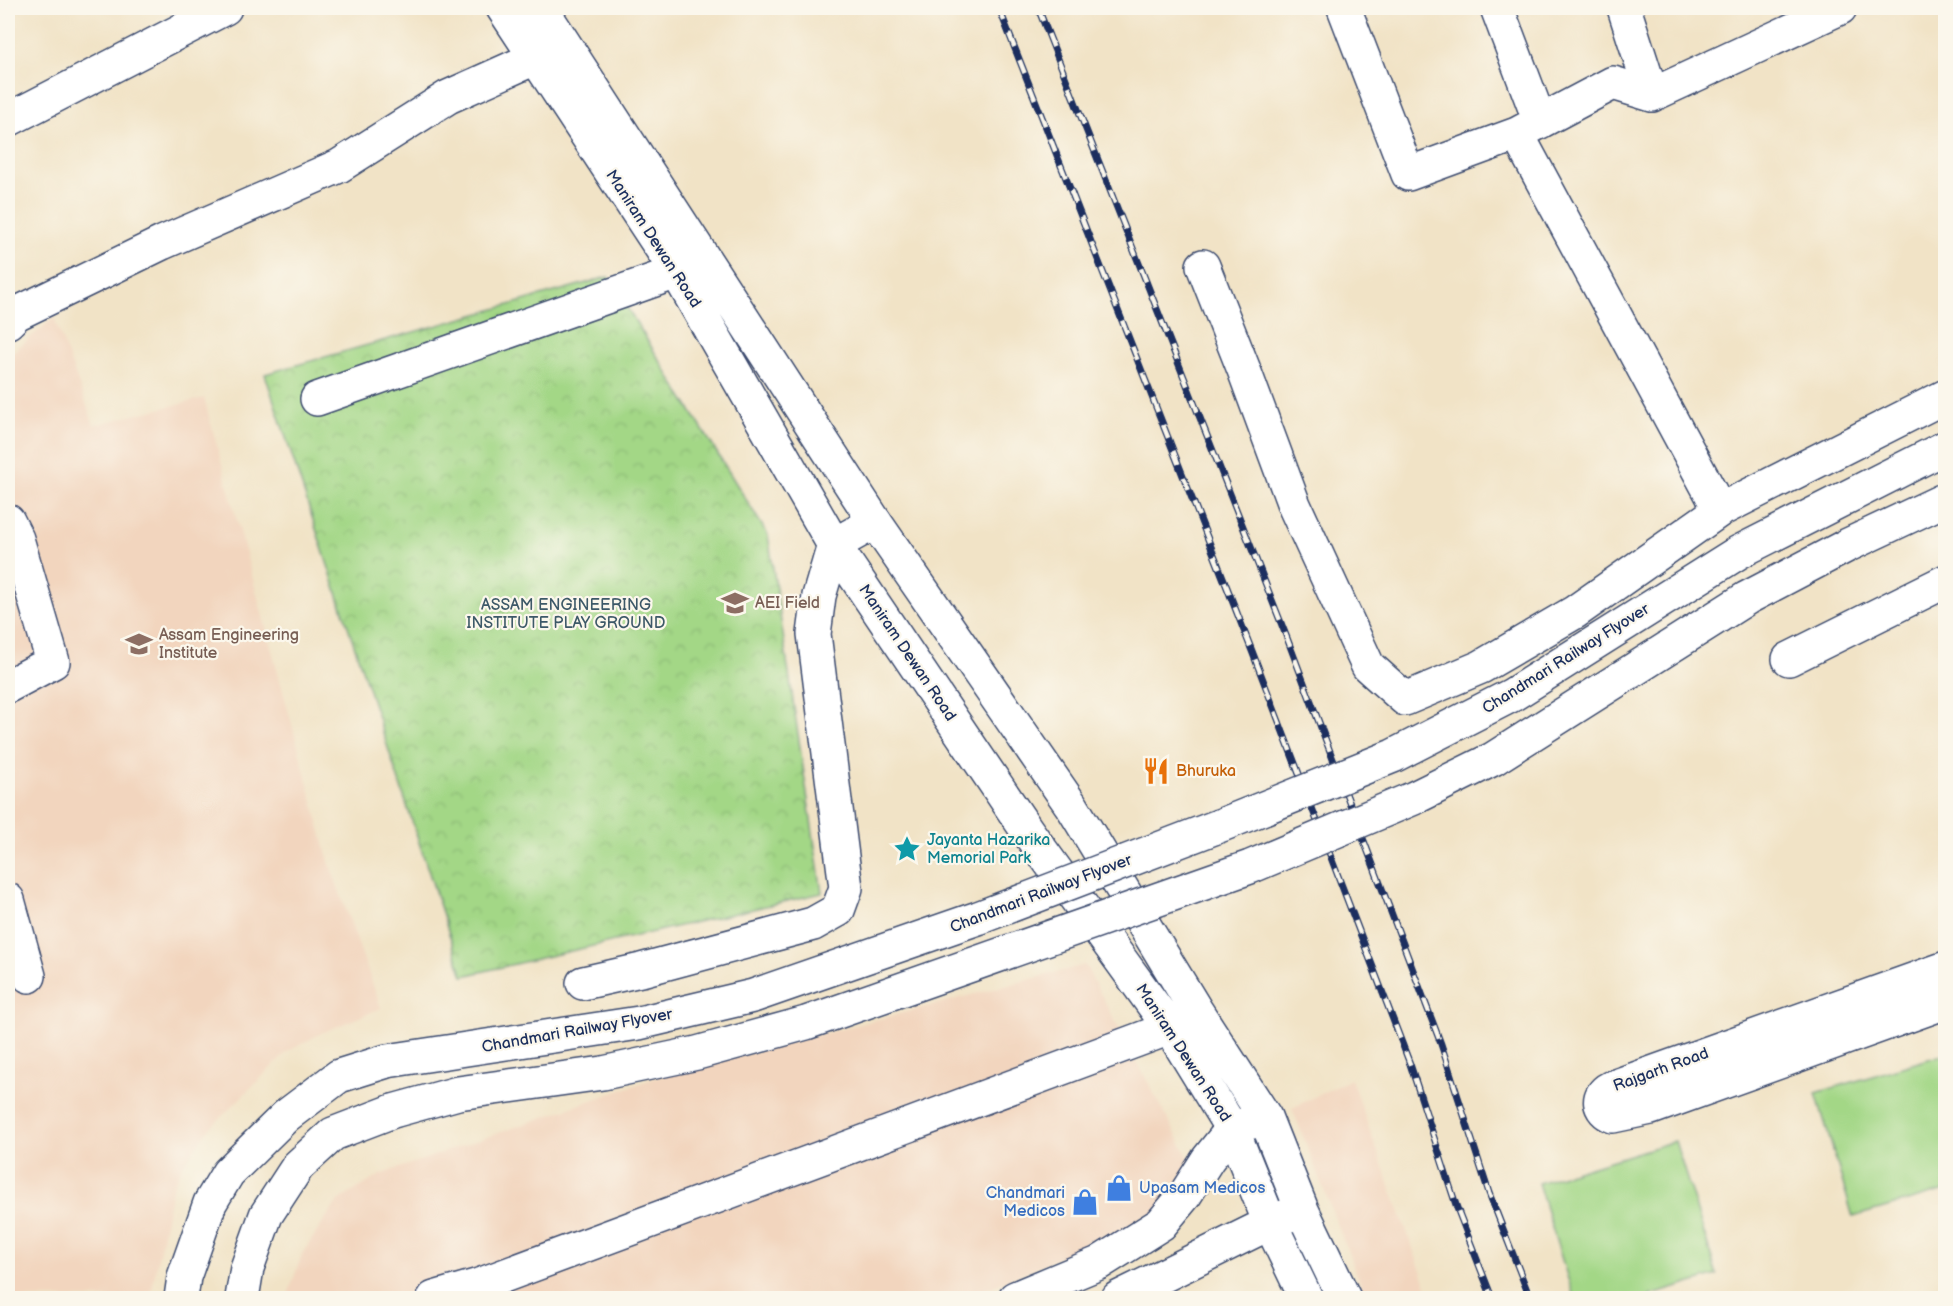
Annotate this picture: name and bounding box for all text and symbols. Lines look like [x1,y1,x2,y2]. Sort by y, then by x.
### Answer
street label: Maniram Dewan Road [601,167,705,311]
street label: Maniram Dewan Road [854,581,960,725]
school or university icon: AEI Field [720,588,750,618]
place label: AEI Field [755,594,820,613]
park label: ASSAM ENGINEERING INSTITUTE PLAY GROUND [467,596,665,633]
street label: Chandmari Railway Flyover [1479,600,1653,718]
place label: Assam Engineering Institute [159,626,299,663]
school or university icon: Assam Engineering Institute [124,629,154,659]
restaurant icon: Bhuruka [1141,756,1171,786]
place label: Bhuruka [1176,762,1236,781]
place label: Jayanta Hazarika Memorial Park [927,831,1050,868]
place icon: Jayanta Hazarika Memorial Park [892,834,922,864]
street label: Chandmari Railway Flyover [947,850,1135,937]
street label: Maniram Dewan Road [1131,981,1235,1125]
street label: Chandmari Railway Flyover [480,1005,674,1057]
street label: Rajgarh Road [1611,1044,1711,1096]
shop icon: Upasam Medicos [1104,1173,1134,1203]
place label: Upasam Medicos [1139,1179,1265,1198]
place label: Chandmari Medicos [986,1184,1065,1221]
shop icon: Chandmari Medicos [1070,1187,1100,1217]

